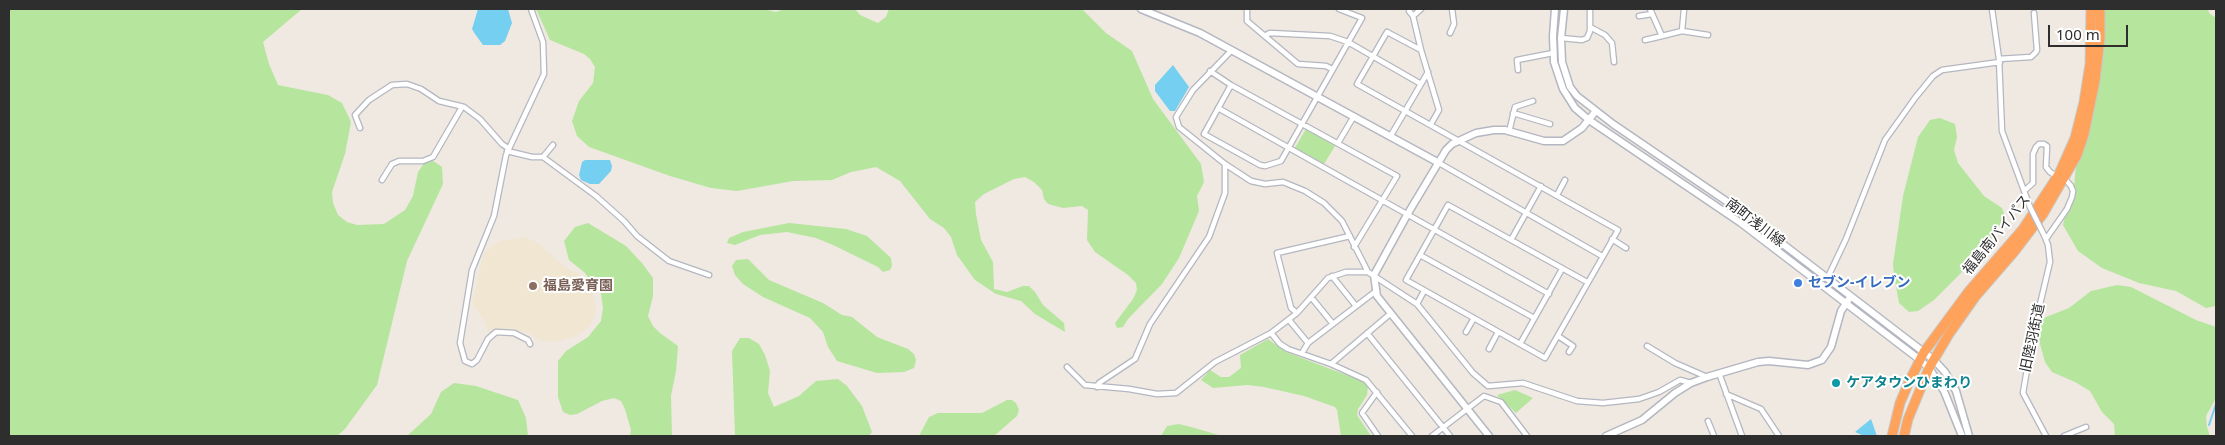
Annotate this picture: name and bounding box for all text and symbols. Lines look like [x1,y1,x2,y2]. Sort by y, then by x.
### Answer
scale bar [2050,15,2130,47]
text: 100 m [2056,24,2100,44]
street label: 福島南バイパス [1960,192,2034,278]
street label: 南町浅川線 [1722,195,1788,251]
place label: セブン-イレブン [1808,275,1910,291]
marker: セブン-イレブン [1792,277,1804,289]
place label: 福島愛育園 [543,278,613,294]
marker: 福島愛育園 [527,280,539,292]
street label: 旧陸羽街道 [2018,302,2048,374]
place label: ケアタウンひまわり [1846,375,1972,391]
marker: ケアタウンひまわり [1830,377,1842,389]

